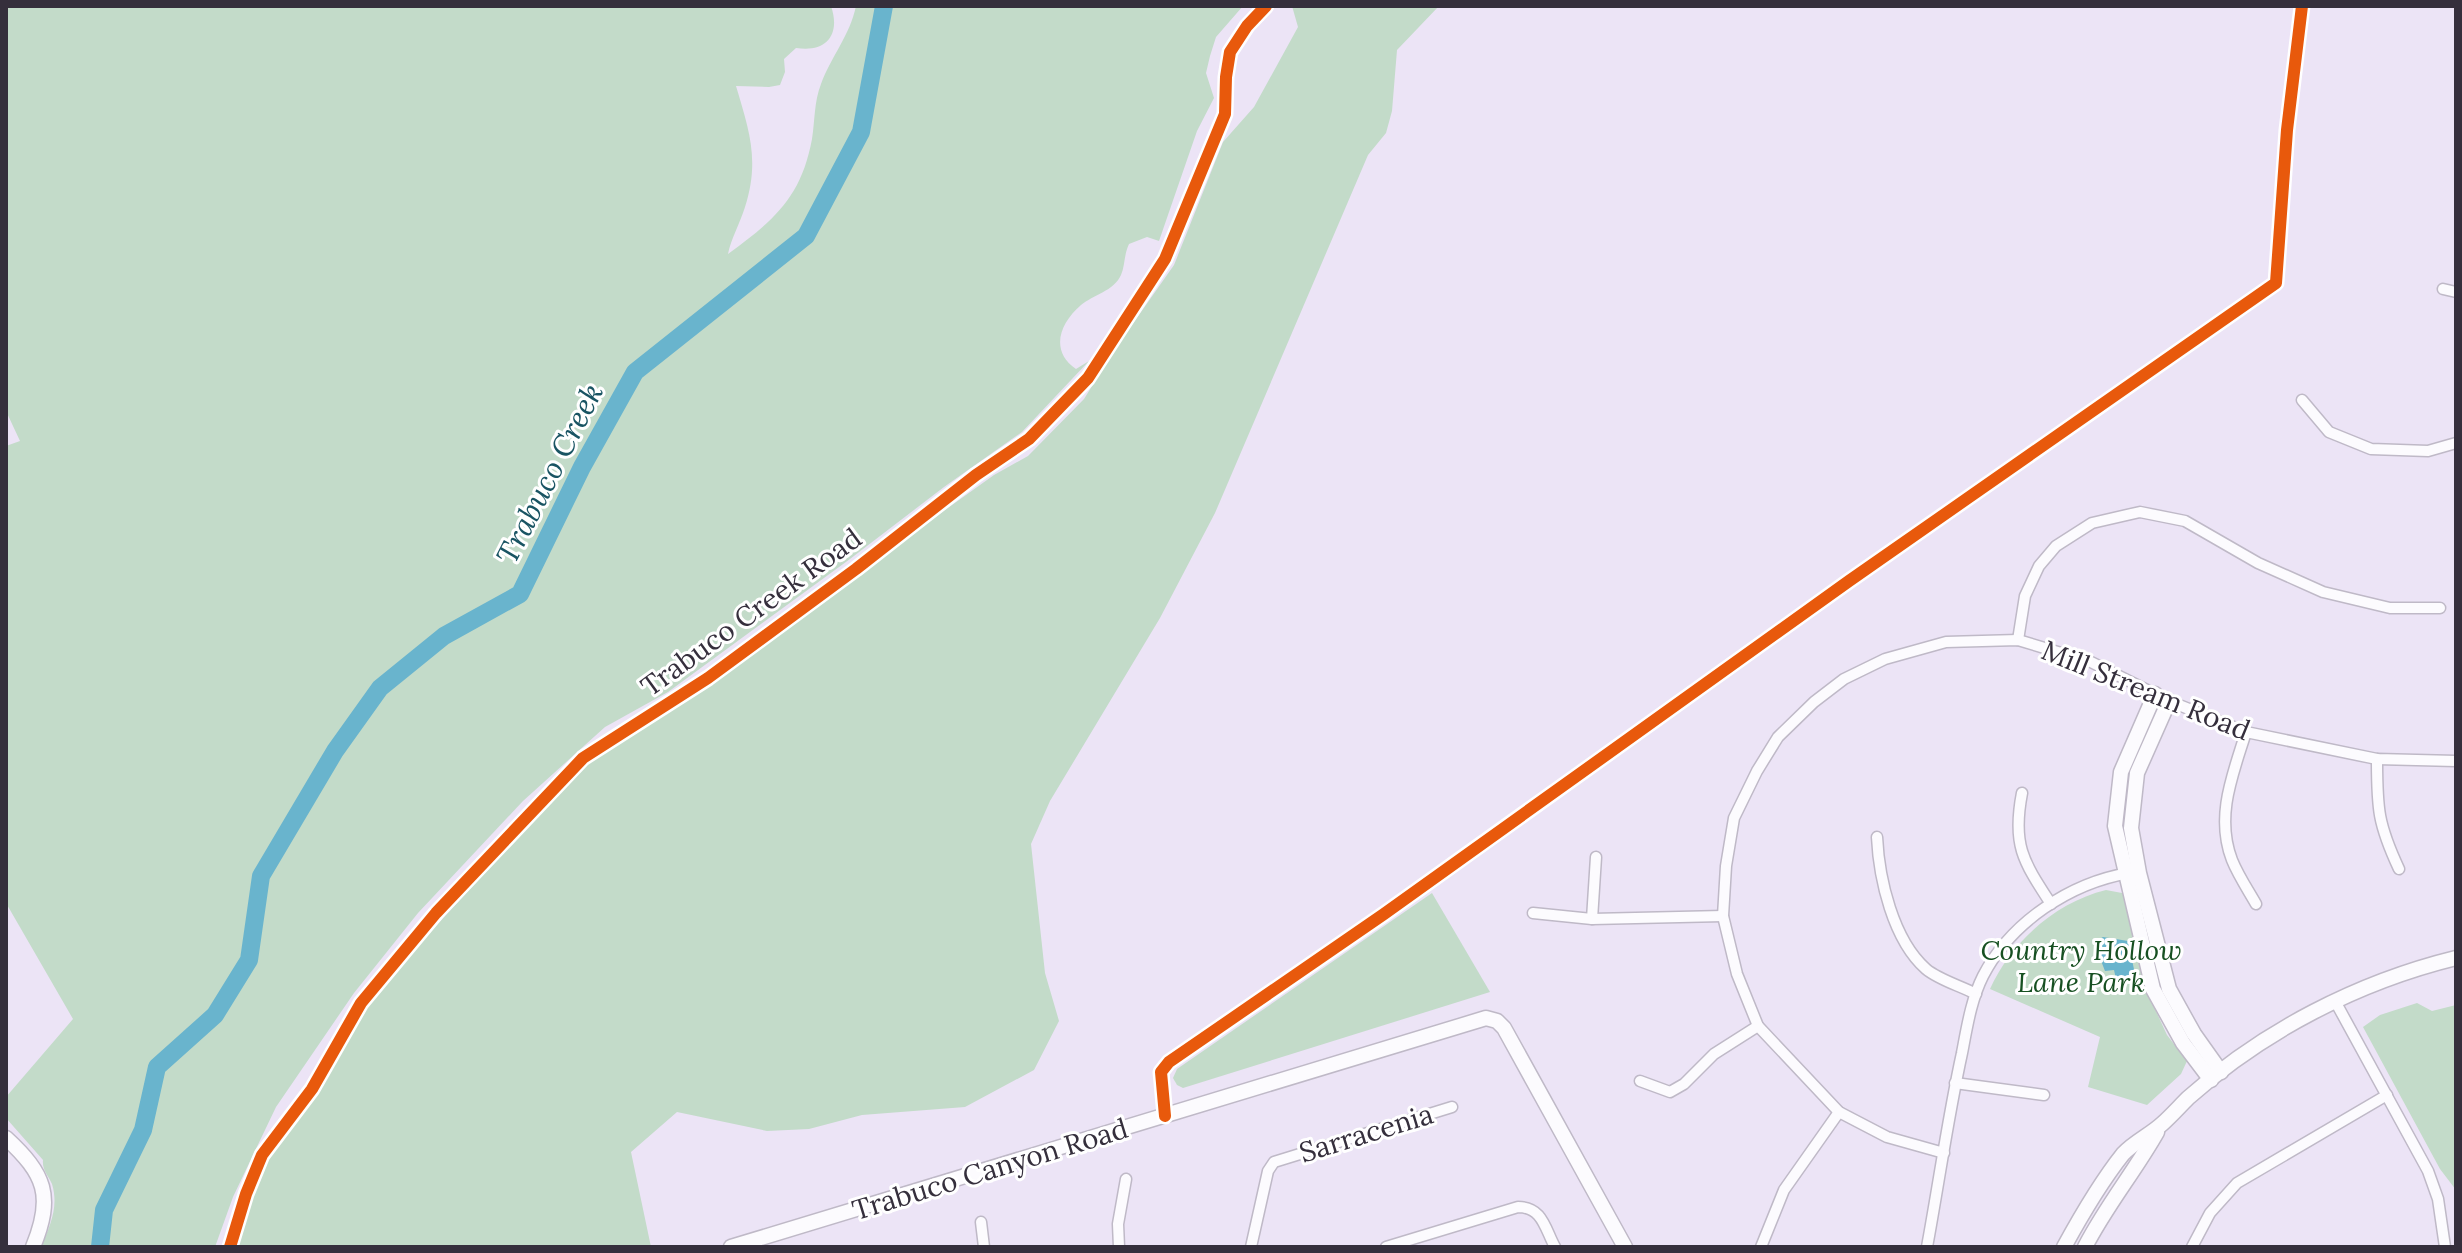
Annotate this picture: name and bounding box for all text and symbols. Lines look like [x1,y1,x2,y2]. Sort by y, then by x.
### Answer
water label: Trabuco Creek [487,377,611,570]
street label: Trabuco Creek Road [633,520,869,704]
street label: Mill Stream Road [2037,632,2255,748]
park label: Country Hollow Lane Park [1980,932,2182,1000]
street label: Sarracenia [1295,1096,1437,1170]
street label: Trabuco Canyon Road [848,1110,1132,1228]

